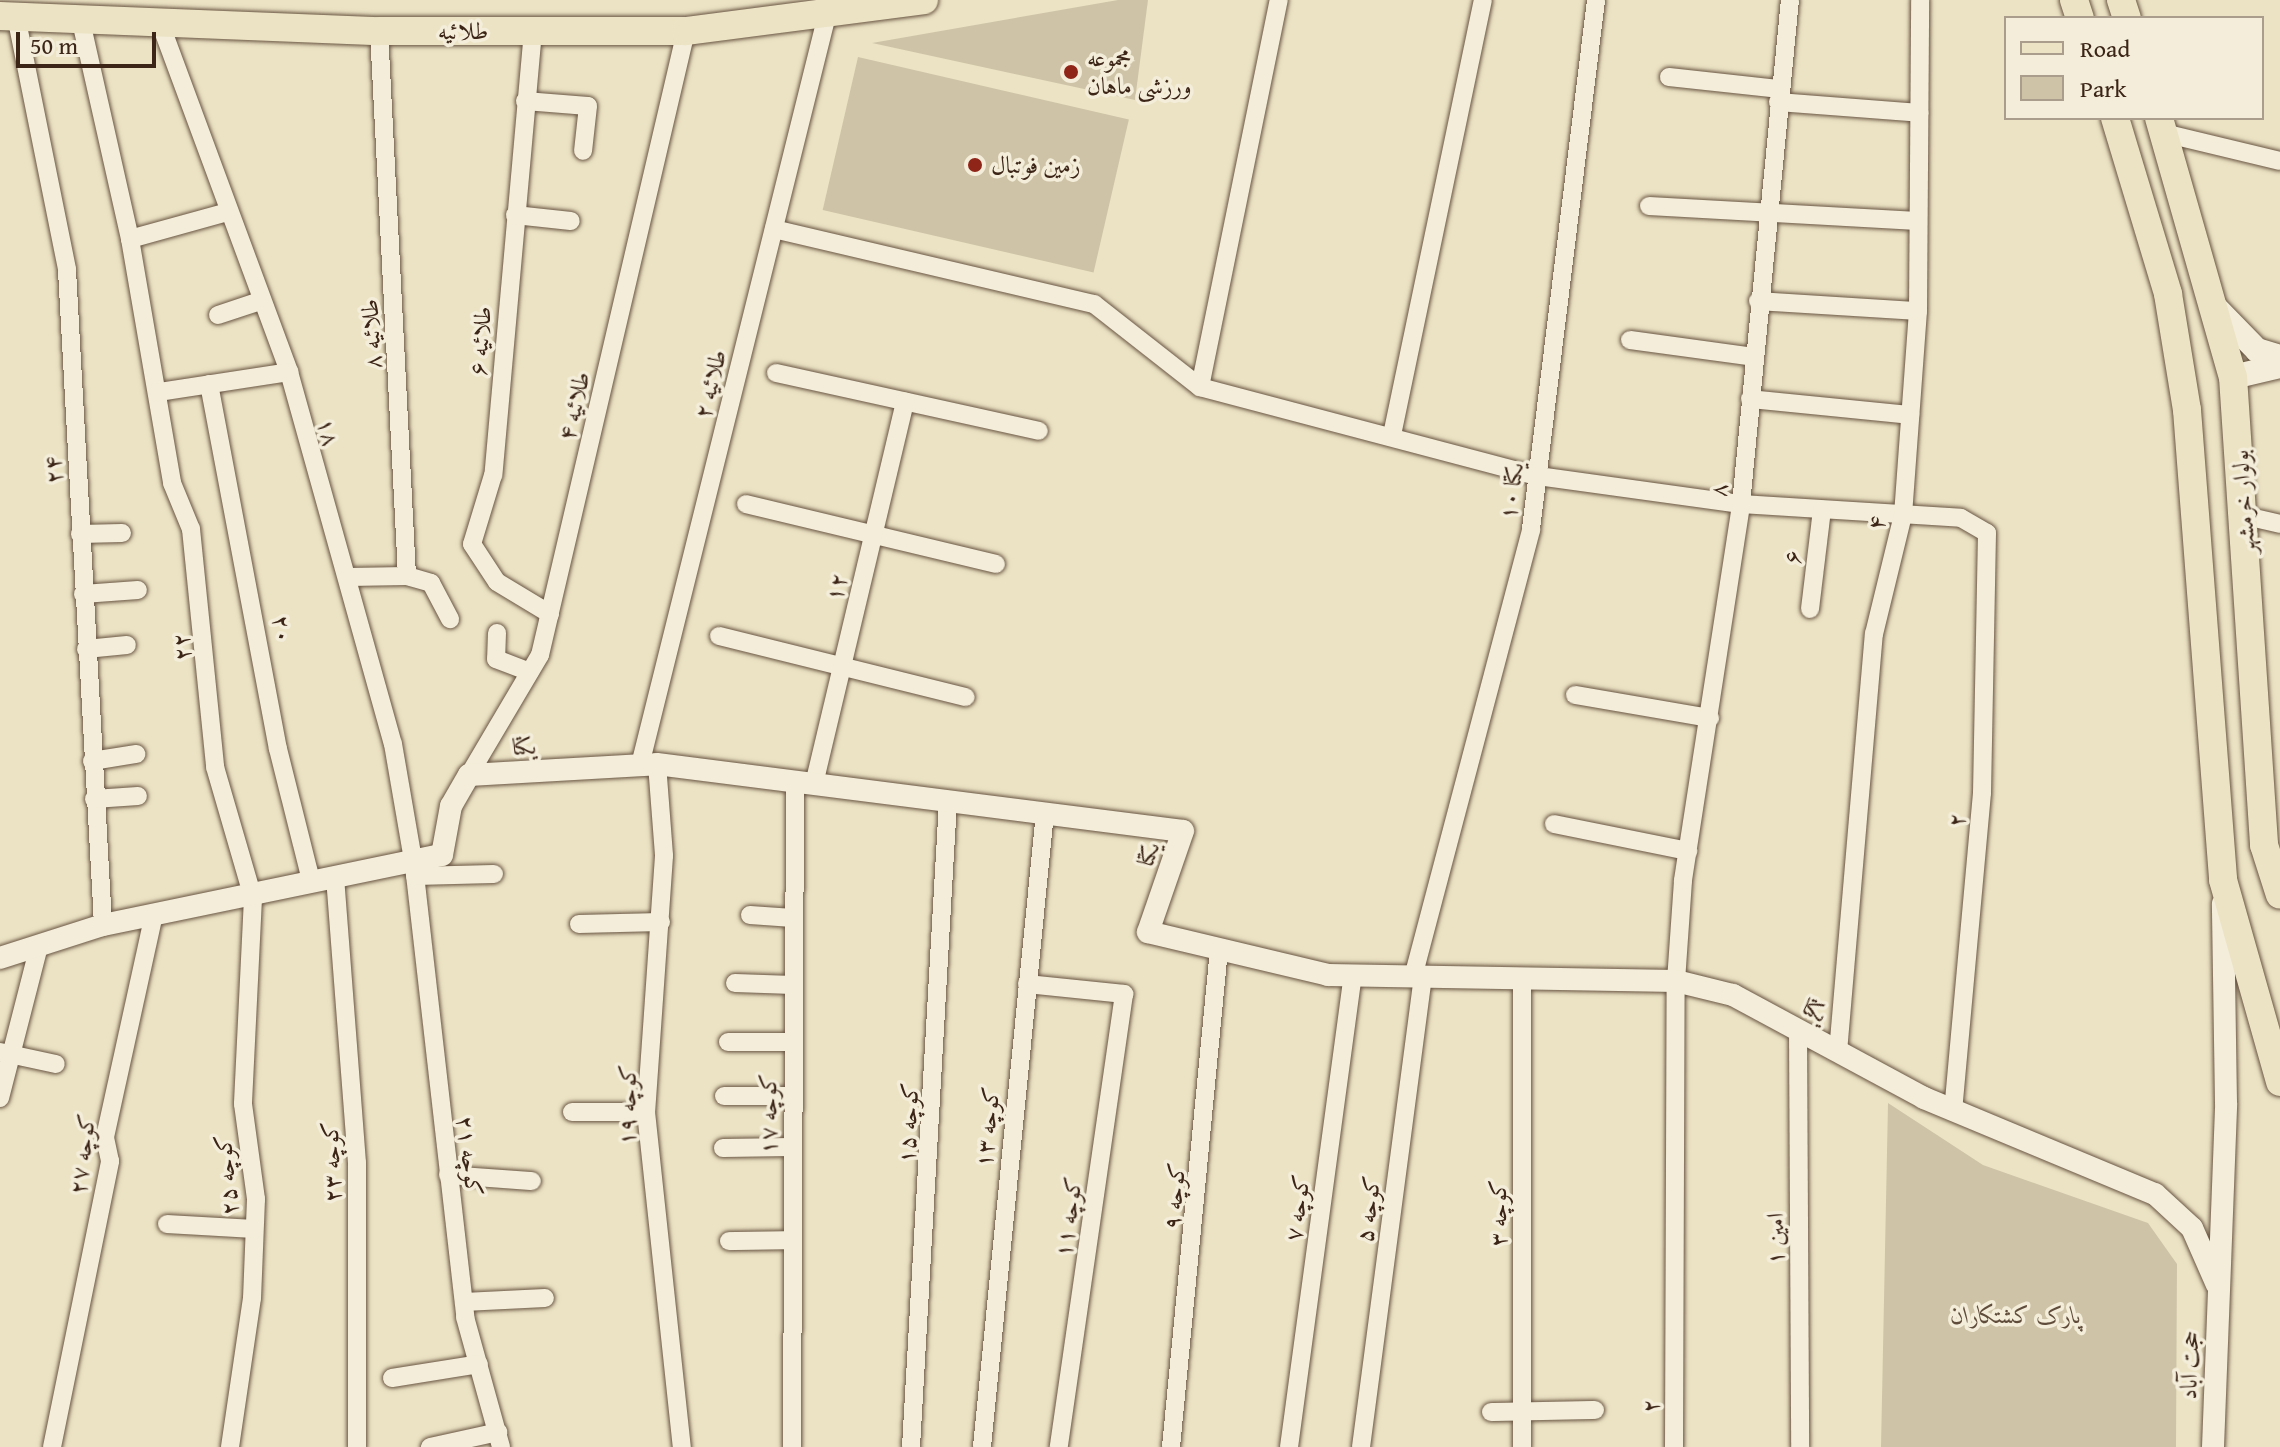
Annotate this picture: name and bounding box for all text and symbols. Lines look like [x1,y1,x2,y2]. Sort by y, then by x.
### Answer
scale bar [20,16,160,66]
legend [2004,16,2264,120]
street label: طلائیه [438,17,488,45]
text: 50 m [30,28,78,63]
text: Road [2080,31,2130,66]
place label: مجموعه ورزشی ماهان [1087,44,1192,100]
marker: مجموعه ورزشی ماهان [1062,63,1080,81]
text: Park [2080,71,2126,106]
place label: زمین فوتبال [991,151,1080,179]
marker: زمین فوتبال [966,156,984,174]
street label: طلائیه ۸ [355,298,387,370]
street label: طلائیه ۶ [463,305,497,377]
street label: طلائیه ۲ [688,347,732,421]
street label: طلائیه ۴ [552,369,596,443]
street label: ۱۸ [311,415,347,449]
street label: بولوار خرمشهر [2225,449,2261,555]
street label: ۲۴ [38,455,68,485]
street label: ۱۰ یکتا [1493,460,1529,522]
street label: ۸ [1703,482,1733,498]
street label: ۴ [1860,513,1892,533]
street label: ۶ [1777,548,1807,566]
street label: ۱۲ [819,570,853,604]
street label: ۲۰ [267,613,299,645]
street label: ۲۲ [165,632,197,662]
street label: یکتا [511,731,537,761]
street label: ۲ [1941,812,1971,828]
street label: یکتا [1130,838,1166,870]
street label: یکتا [1798,992,1832,1028]
street label: کوچه ۱۹ [612,1064,642,1146]
street label: کوچه ۱۷ [754,1073,782,1155]
street label: کوچه ۱۵ [891,1082,925,1164]
street label: کوچه ۱۳ [968,1085,1006,1169]
street label: کوچه ۲۷ [63,1112,101,1196]
street label: کوچه ۲۱ [451,1114,489,1198]
street label: کوچه ۲۳ [315,1121,347,1203]
street label: کوچه ۲۵ [208,1133,244,1217]
street label: کوچه ۹ [1157,1161,1191,1231]
street label: کوچه ۷ [1278,1173,1316,1243]
street label: کوچه ۵ [1350,1174,1386,1244]
street label: کوچه ۱۱ [1048,1175,1088,1259]
street label: کوچه ۳ [1484,1179,1512,1247]
street label: امین ۱ [1761,1213,1789,1265]
park label: پارک کشتکاران [1951,1301,2081,1329]
street label: حجت آباد [2173,1330,2205,1400]
street label: ۲ [1636,1399,1664,1413]

